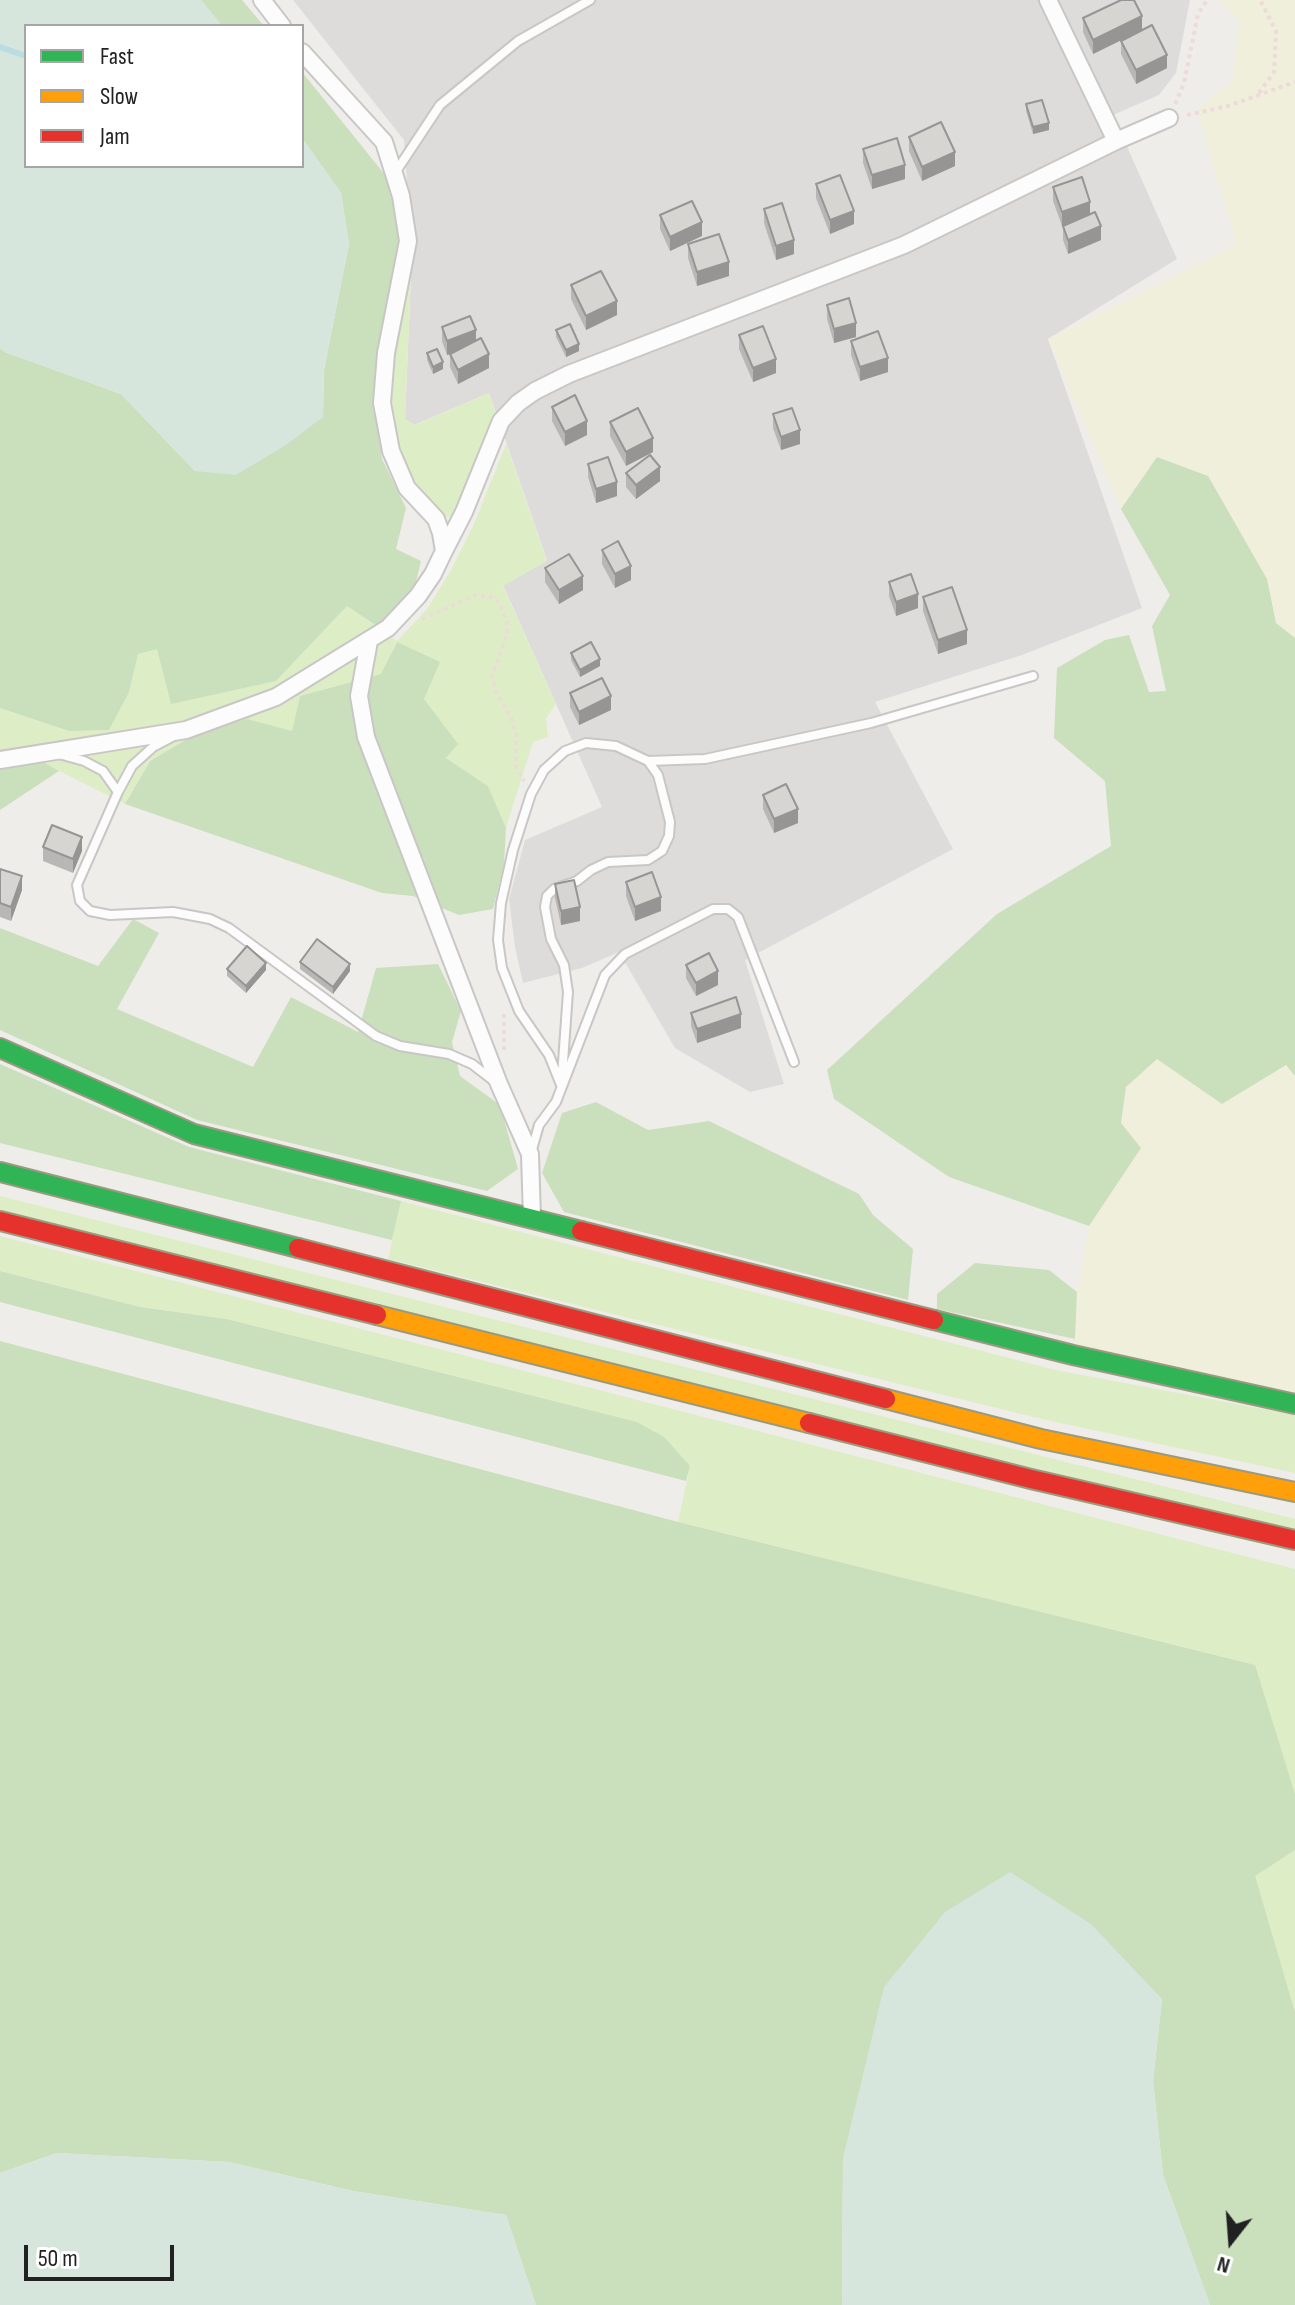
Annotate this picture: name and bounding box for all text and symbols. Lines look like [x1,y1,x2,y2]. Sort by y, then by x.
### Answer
legend [24,24,304,168]
text: Fast [100,42,134,71]
text: Slow [100,82,138,111]
text: Jam [100,122,130,151]
north arrow [1191,2201,1271,2281]
scale bar [28,2229,178,2279]
text: 50 m [38,2244,78,2273]
text: N [1214,2250,1233,2279]

